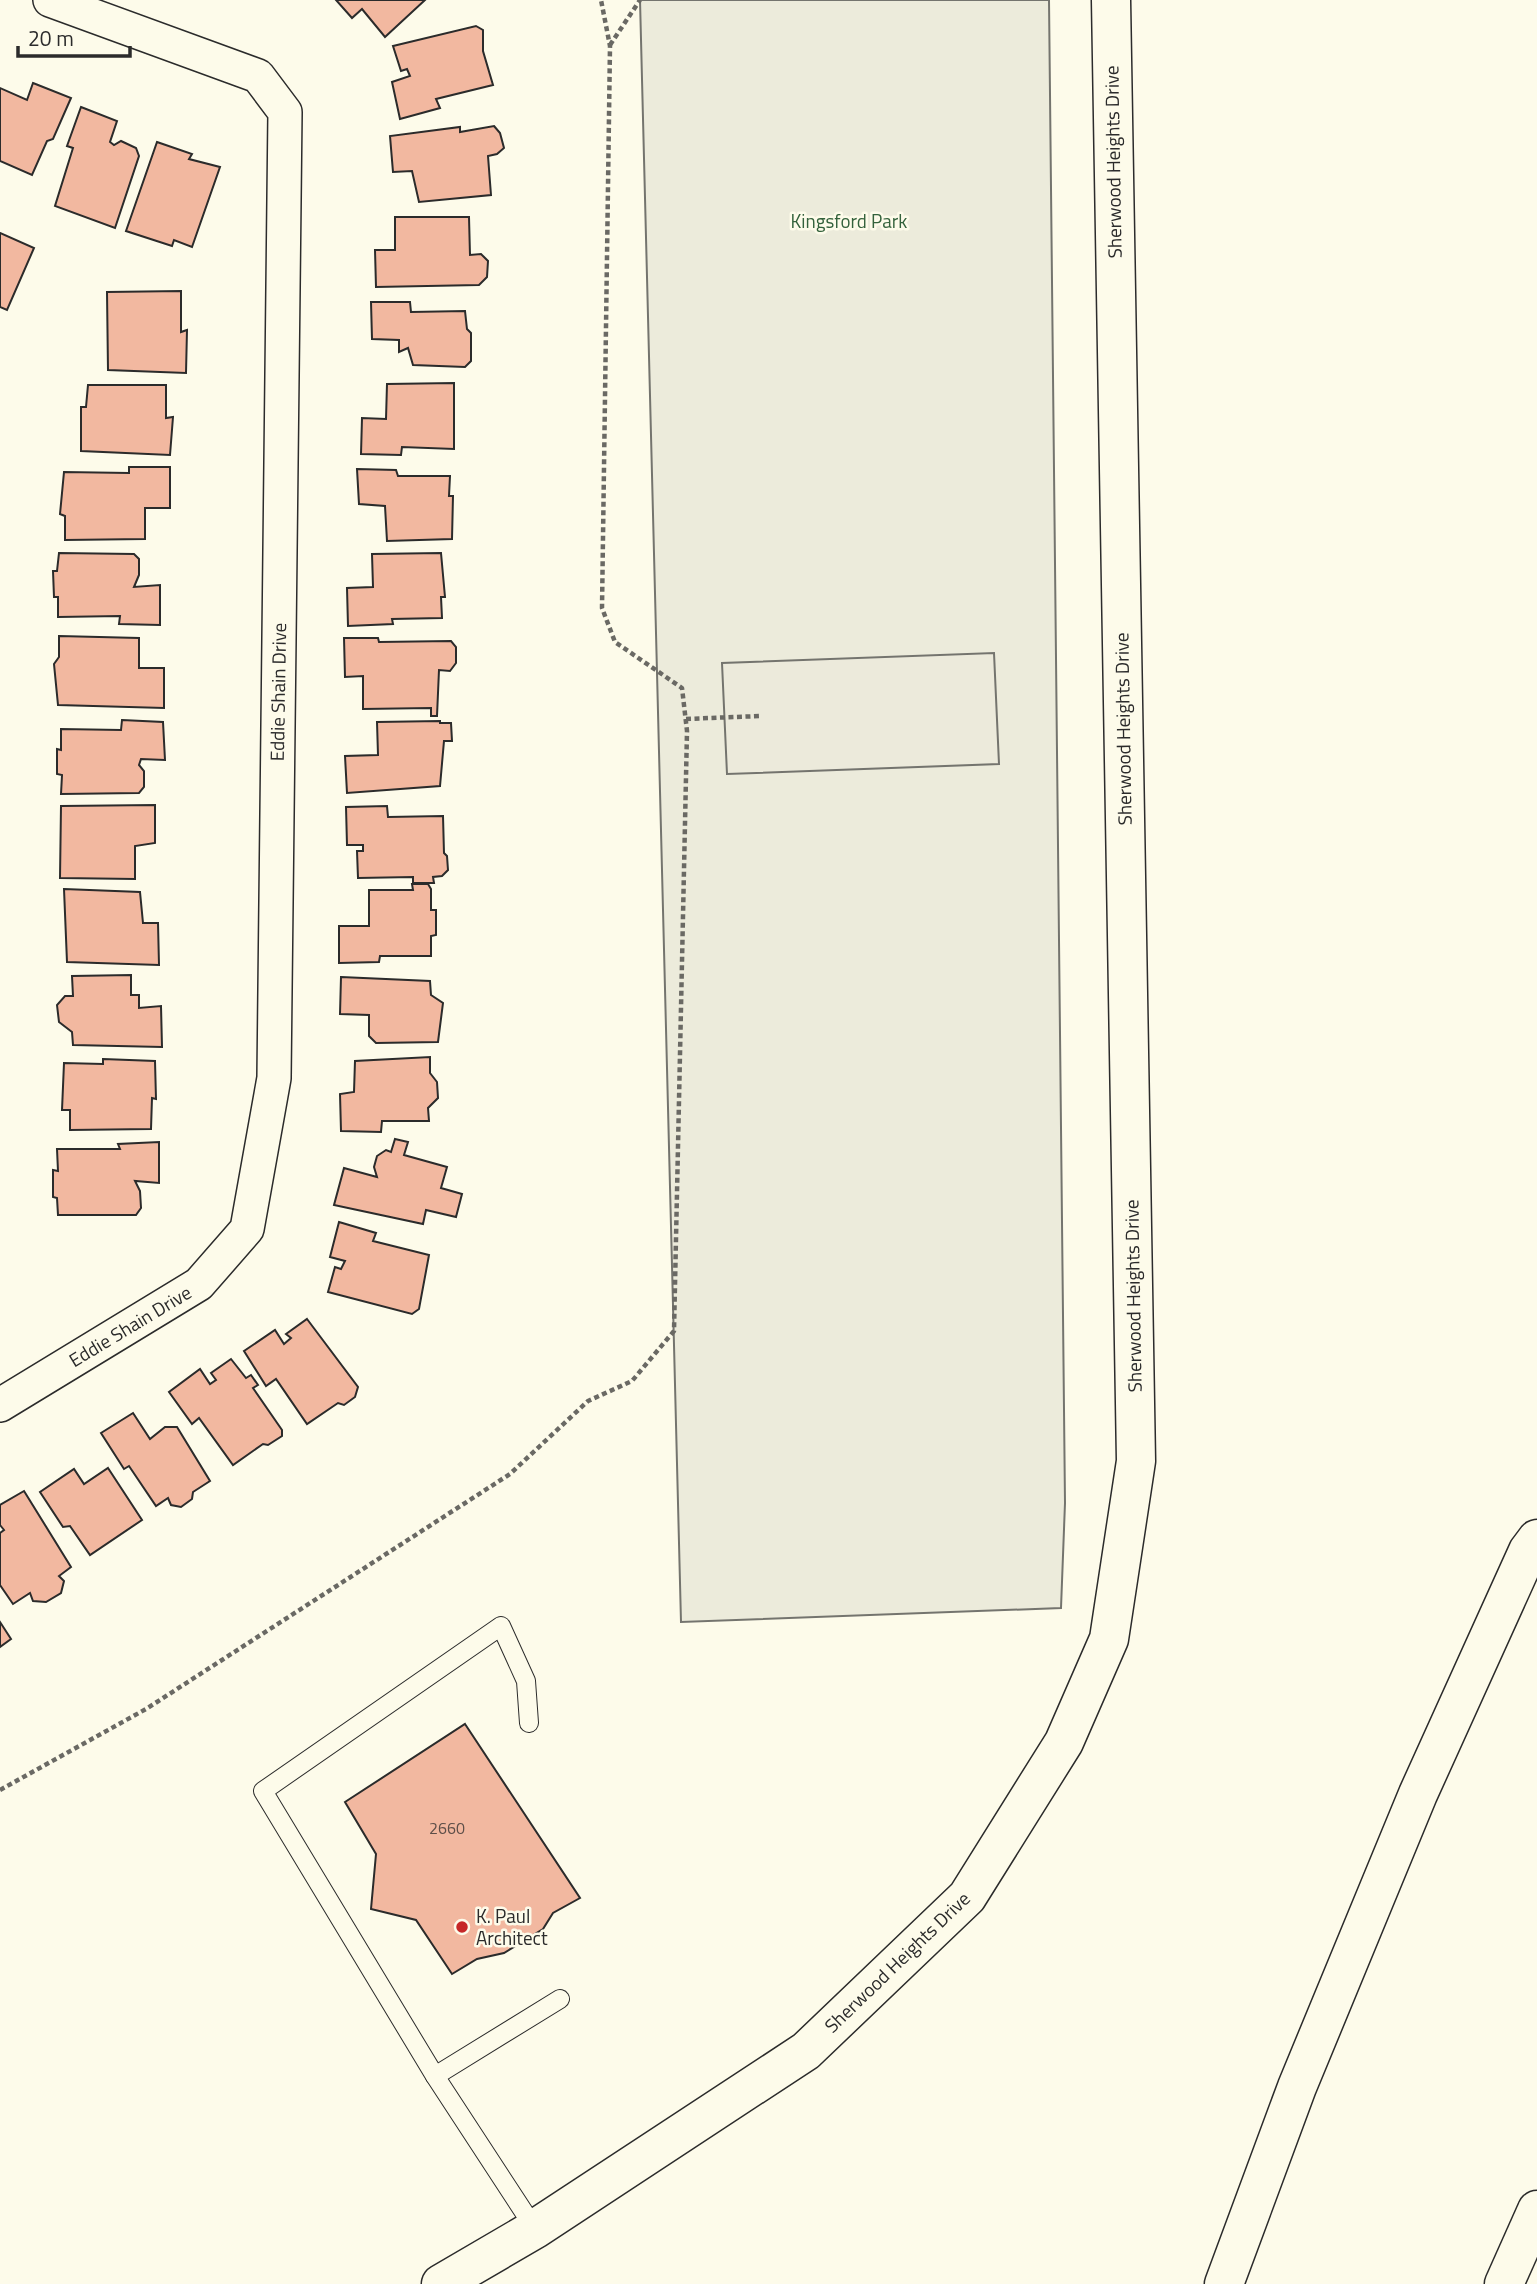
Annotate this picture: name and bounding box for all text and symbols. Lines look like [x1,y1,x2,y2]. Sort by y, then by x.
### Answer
scale bar [18,14,130,58]
text: 20 m [28,22,74,54]
street label: Sherwood Heights Drive [1096,65,1129,259]
park label: Kingsford Park [791,206,907,235]
street label: Eddie Shain Drive [262,622,293,761]
street label: Sherwood Heights Drive [1106,632,1139,826]
street label: Sherwood Heights Drive [1116,1199,1149,1393]
street label: Eddie Shain Drive [63,1277,197,1374]
house number: 2660 [429,1816,465,1840]
street label: Sherwood Heights Drive [817,1884,976,2039]
place label: K. Paul Architect [476,1901,548,1952]
marker: K. Paul Architect [454,1919,470,1935]

